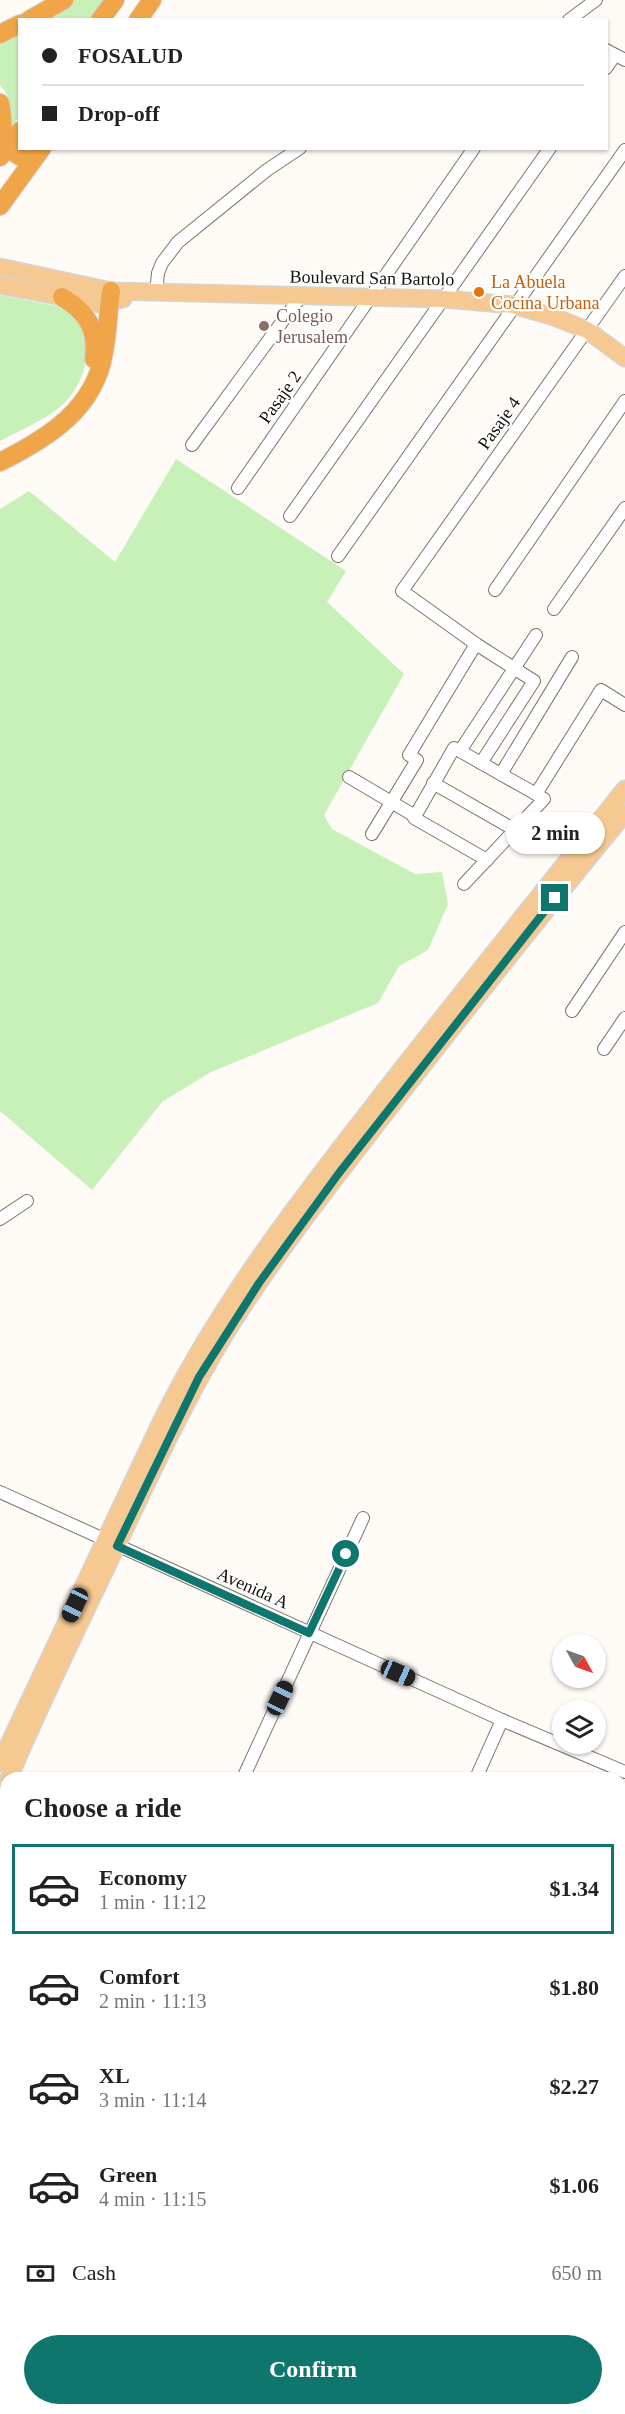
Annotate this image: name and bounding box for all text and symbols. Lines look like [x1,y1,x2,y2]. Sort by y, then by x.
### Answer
text: FOSALUD [78,43,183,68]
text: Drop-off [78,101,159,126]
street label: Boulevard San Bartolo [289,267,455,289]
place label: La Abuela Cocina Urbana [491,272,599,313]
marker: La Abuela Cocina Urbana [472,285,486,299]
place label: Colegio Jerusalem [276,306,348,347]
marker: Colegio Jerusalem [257,319,271,333]
street label: Pasaje 2 [255,367,305,427]
street label: Pasaje 4 [474,393,524,453]
callout: 2 min [506,811,604,853]
text: 2 min [531,822,580,844]
route end [541,884,568,911]
route start [332,1540,359,1567]
street label: Avenida A [214,1563,292,1613]
car [59,1585,91,1625]
north arrow [552,1634,606,1688]
map controls [552,1634,606,1754]
car [378,1657,418,1689]
car [264,1678,296,1718]
button: layers [552,1700,606,1754]
text: Choose a ride [24,1793,182,1823]
icon: car [27,1862,81,1916]
text: Economy [99,1865,187,1890]
text: $1.34 [550,1876,599,1901]
text: 1 min · 11:12 [99,1891,207,1913]
icon: car [27,1961,81,2015]
text: Comfort [99,1964,180,1989]
text: $1.80 [550,1975,599,2000]
text: 2 min · 11:13 [99,1990,207,2012]
icon: car [27,2060,81,2114]
text: XL [99,2063,130,2088]
text: $2.27 [550,2074,599,2099]
text: 3 min · 11:14 [99,2089,207,2111]
icon: car [27,2159,81,2213]
text: Green [99,2162,157,2187]
text: $1.06 [550,2173,599,2198]
text: 4 min · 11:15 [99,2188,207,2210]
icon: cash [24,2257,57,2290]
text: Cash [72,2260,116,2285]
text: 650 m [551,2262,602,2284]
button: Confirm [24,2335,602,2404]

